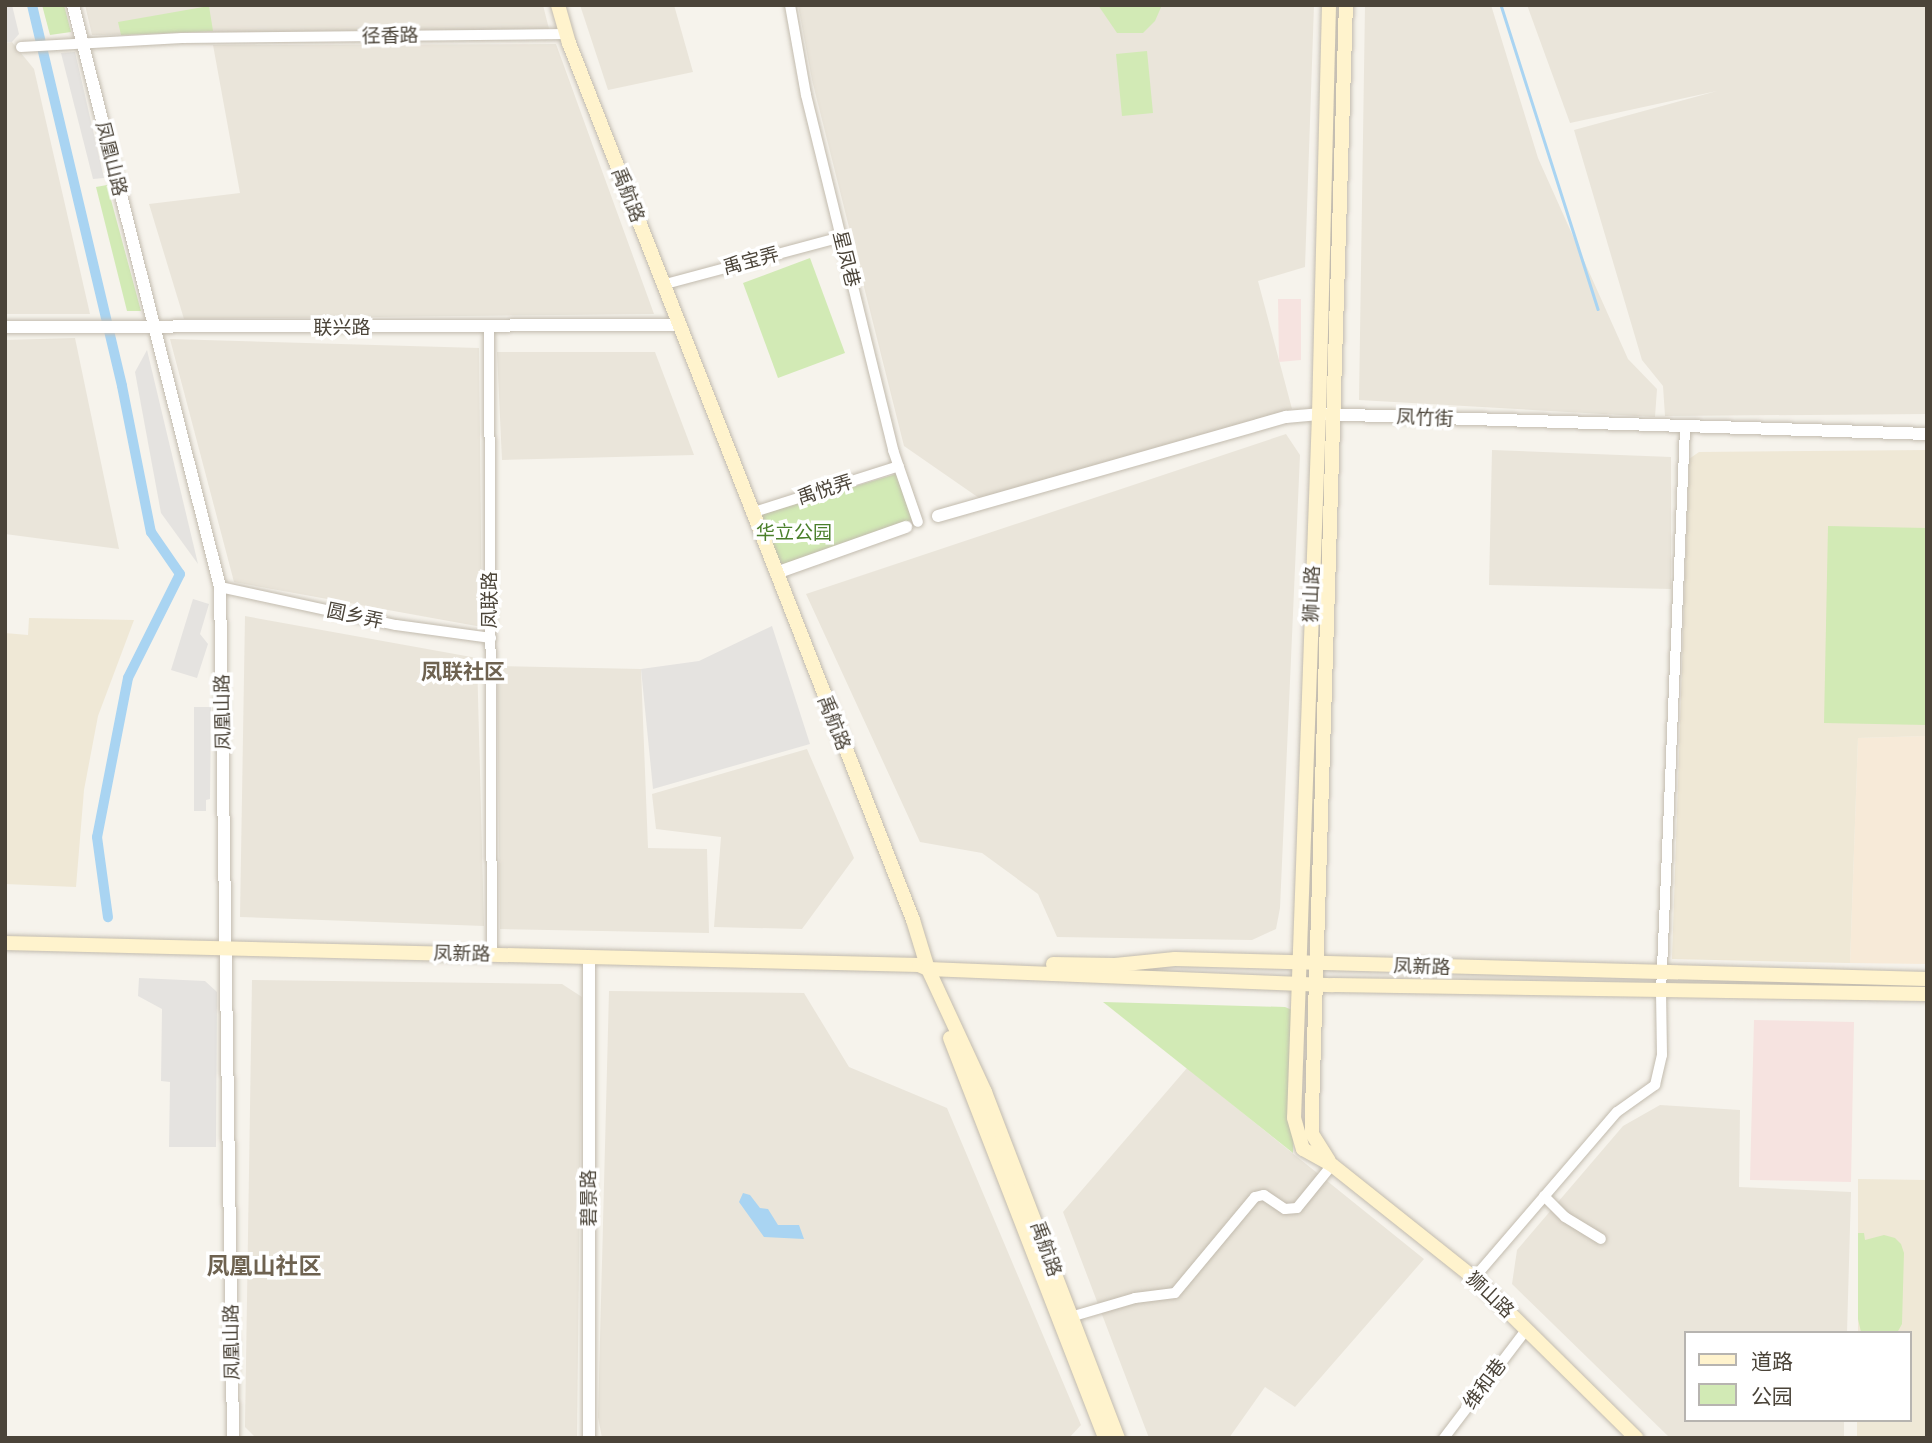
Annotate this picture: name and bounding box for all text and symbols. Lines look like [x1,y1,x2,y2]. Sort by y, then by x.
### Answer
street label: 径香路 [361,24,419,48]
street label: 凤凰山路 [91,119,131,199]
street label: 禹航路 [607,164,649,226]
street label: 星凤巷 [828,229,864,289]
street label: 禹宝弄 [721,243,781,279]
street label: 联兴路 [314,317,370,339]
street label: 凤竹街 [1396,406,1454,430]
street label: 禹悦弄 [794,470,856,510]
park label: 华立公园 [756,522,832,544]
street label: 狮山路 [1300,565,1324,623]
street label: 凤联路 [479,572,501,628]
street label: 圆乡弄 [325,599,385,633]
district label: 凤联社区 [421,658,505,684]
street label: 凤凰山路 [211,674,235,750]
street label: 禹航路 [813,692,855,754]
street label: 凤新路 [433,942,491,966]
street label: 凤新路 [1393,955,1451,979]
street label: 碧景路 [578,1170,600,1226]
street label: 禹航路 [1026,1218,1066,1280]
district label: 凤凰山社区 [207,1252,321,1280]
street label: 狮山路 [1461,1267,1519,1323]
street label: 凤凰山路 [220,1304,244,1380]
legend [1684,1331,1911,1422]
text: 道路 [1751,1349,1793,1373]
street label: 维和巷 [1459,1354,1511,1414]
text: 公园 [1751,1384,1793,1408]

